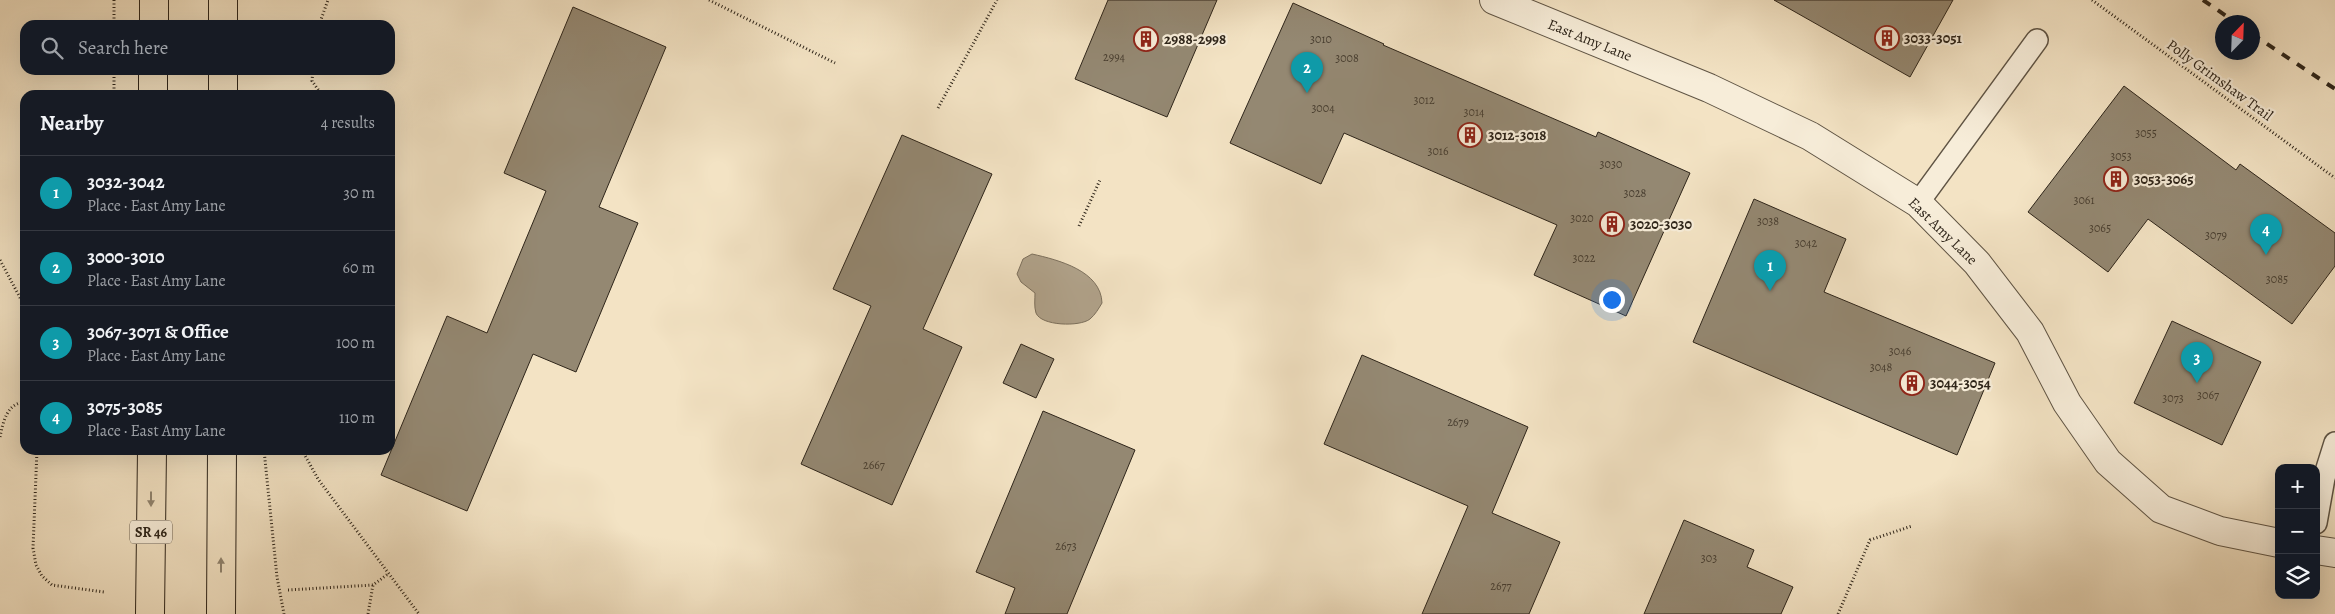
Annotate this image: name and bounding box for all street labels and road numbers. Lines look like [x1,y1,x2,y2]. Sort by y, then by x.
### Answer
street label: East Amy Lane [1545,14,1635,66]
street label: Polly Grimshaw Trail [2163,35,2277,126]
street label: East Amy Lane [1904,193,1982,269]
road number: SR 46 [130,520,172,544]

